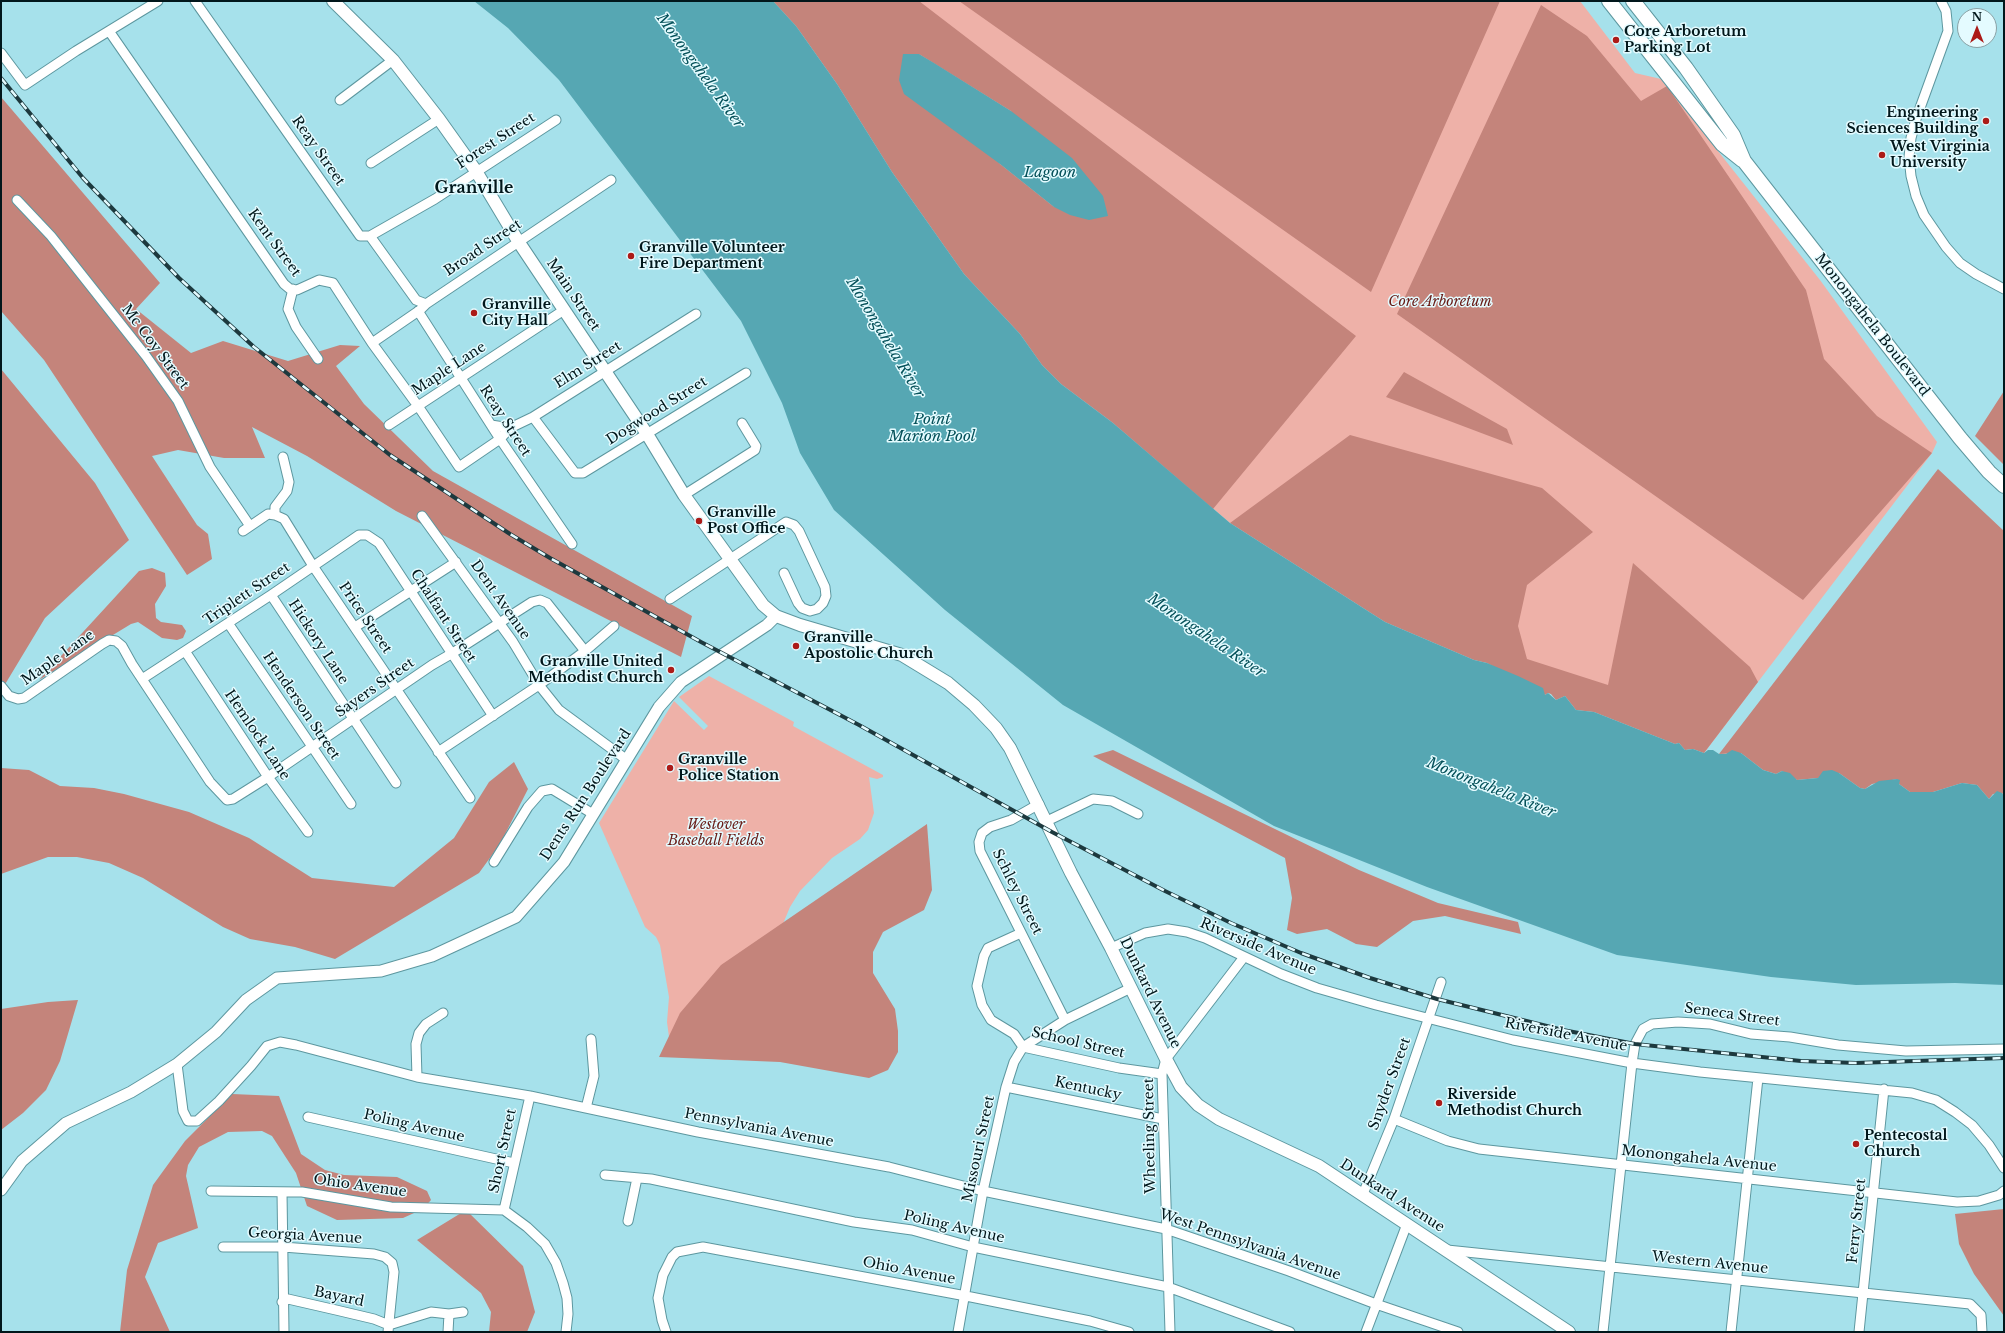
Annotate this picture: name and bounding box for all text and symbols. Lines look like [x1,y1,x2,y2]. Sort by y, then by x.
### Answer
north arrow [1957,8,1997,48]
water label: Monongahela River [652,10,748,132]
text: N [1972,10,1982,24]
place label: Core Arboretum Parking Lot [1624,24,1746,56]
marker: Core Arboretum Parking Lot [1611,35,1621,45]
place label: Engineering Sciences Building [1847,105,1978,138]
street label: Forest Street [454,109,538,173]
street label: Reay Street [288,113,348,189]
marker: Engineering Sciences Building [1981,116,1991,126]
place label: West Virginia University [1890,139,1990,172]
marker: West Virginia University [1877,150,1887,160]
water label: Lagoon [1024,164,1076,182]
district label: Granville [435,178,513,198]
street label: Kent Street [244,206,304,280]
street label: Broad Street [441,216,525,280]
place label: Granville Volunteer Fire Department [639,240,785,272]
street label: Monongahela Boulevard [1811,250,1933,400]
marker: Granville Volunteer Fire Department [626,251,636,261]
street label: Main Street [543,256,603,334]
water label: Monongahela River [842,274,928,402]
park label: Core Arboretum [1388,294,1492,310]
place label: Granville City Hall [482,297,551,330]
street label: Mc Coy Street [118,301,192,393]
marker: Granville City Hall [469,308,479,318]
street label: Elm Street [551,338,625,392]
street label: Maple Lane [409,339,489,399]
street label: Dogwood Street [604,373,710,449]
street label: Reay Street [476,382,534,460]
water label: Point Marion Pool [889,411,975,446]
place label: Granville Post Office [707,505,785,538]
marker: Granville Post Office [694,516,704,526]
street label: Dent Avenue [467,557,533,643]
street label: Triplett Street [201,559,293,629]
street label: Chalfant Street [407,566,479,666]
street label: Price Street [335,579,395,657]
water label: Monongahela River [1144,590,1268,682]
street label: Hickory Lane [284,596,352,688]
street label: Maple Lane [18,627,98,689]
place label: Granville Apostolic Church [804,630,933,662]
marker: Granville Apostolic Church [791,641,801,651]
street label: Henderson Street [259,649,343,763]
place label: Granville United Methodist Church [528,654,663,686]
street label: Sayers Street [332,655,418,721]
marker: Granville United Methodist Church [666,665,676,675]
street label: Hemlock Lane [221,687,293,783]
street label: Dents Run Boulevard [537,726,635,864]
place label: Granville Police Station [678,752,779,784]
water label: Monongahela River [1424,754,1558,822]
marker: Granville Police Station [665,763,675,773]
park label: Westover Baseball Fields [668,817,764,850]
street label: Schley Street [988,846,1046,938]
street label: Riverside Avenue [1197,915,1319,979]
street label: Dunkard Avenue [1116,935,1184,1051]
street label: Seneca Street [1683,1000,1781,1030]
street label: Riverside Avenue [1503,1015,1629,1055]
street label: School Street [1030,1024,1126,1062]
street label: Snyder Street [1365,1035,1415,1133]
street label: Kentucky [1053,1074,1123,1104]
street label: Wheeling Street [1141,1078,1159,1194]
place label: Riverside Methodist Church [1447,1087,1582,1120]
street label: Missouri Street [959,1094,999,1204]
marker: Riverside Methodist Church [1434,1098,1444,1108]
street label: Pennsylvania Avenue [683,1105,835,1151]
street label: Poling Avenue [362,1106,466,1146]
street label: Short Street [486,1107,520,1195]
place label: Pentecostal Church [1864,1128,1948,1160]
marker: Pentecostal Church [1851,1139,1861,1149]
street label: Monongahela Avenue [1621,1142,1777,1176]
street label: Dunkard Avenue [1337,1156,1447,1236]
street label: Ohio Avenue [312,1171,408,1201]
street label: Ferry Street [1844,1178,1870,1264]
street label: West Pennsylvania Avenue [1157,1206,1343,1284]
street label: Poling Avenue [902,1207,1006,1247]
street label: Georgia Avenue [247,1225,363,1247]
street label: Western Avenue [1651,1249,1769,1277]
street label: Ohio Avenue [861,1254,957,1288]
street label: Bayard [312,1284,366,1310]

